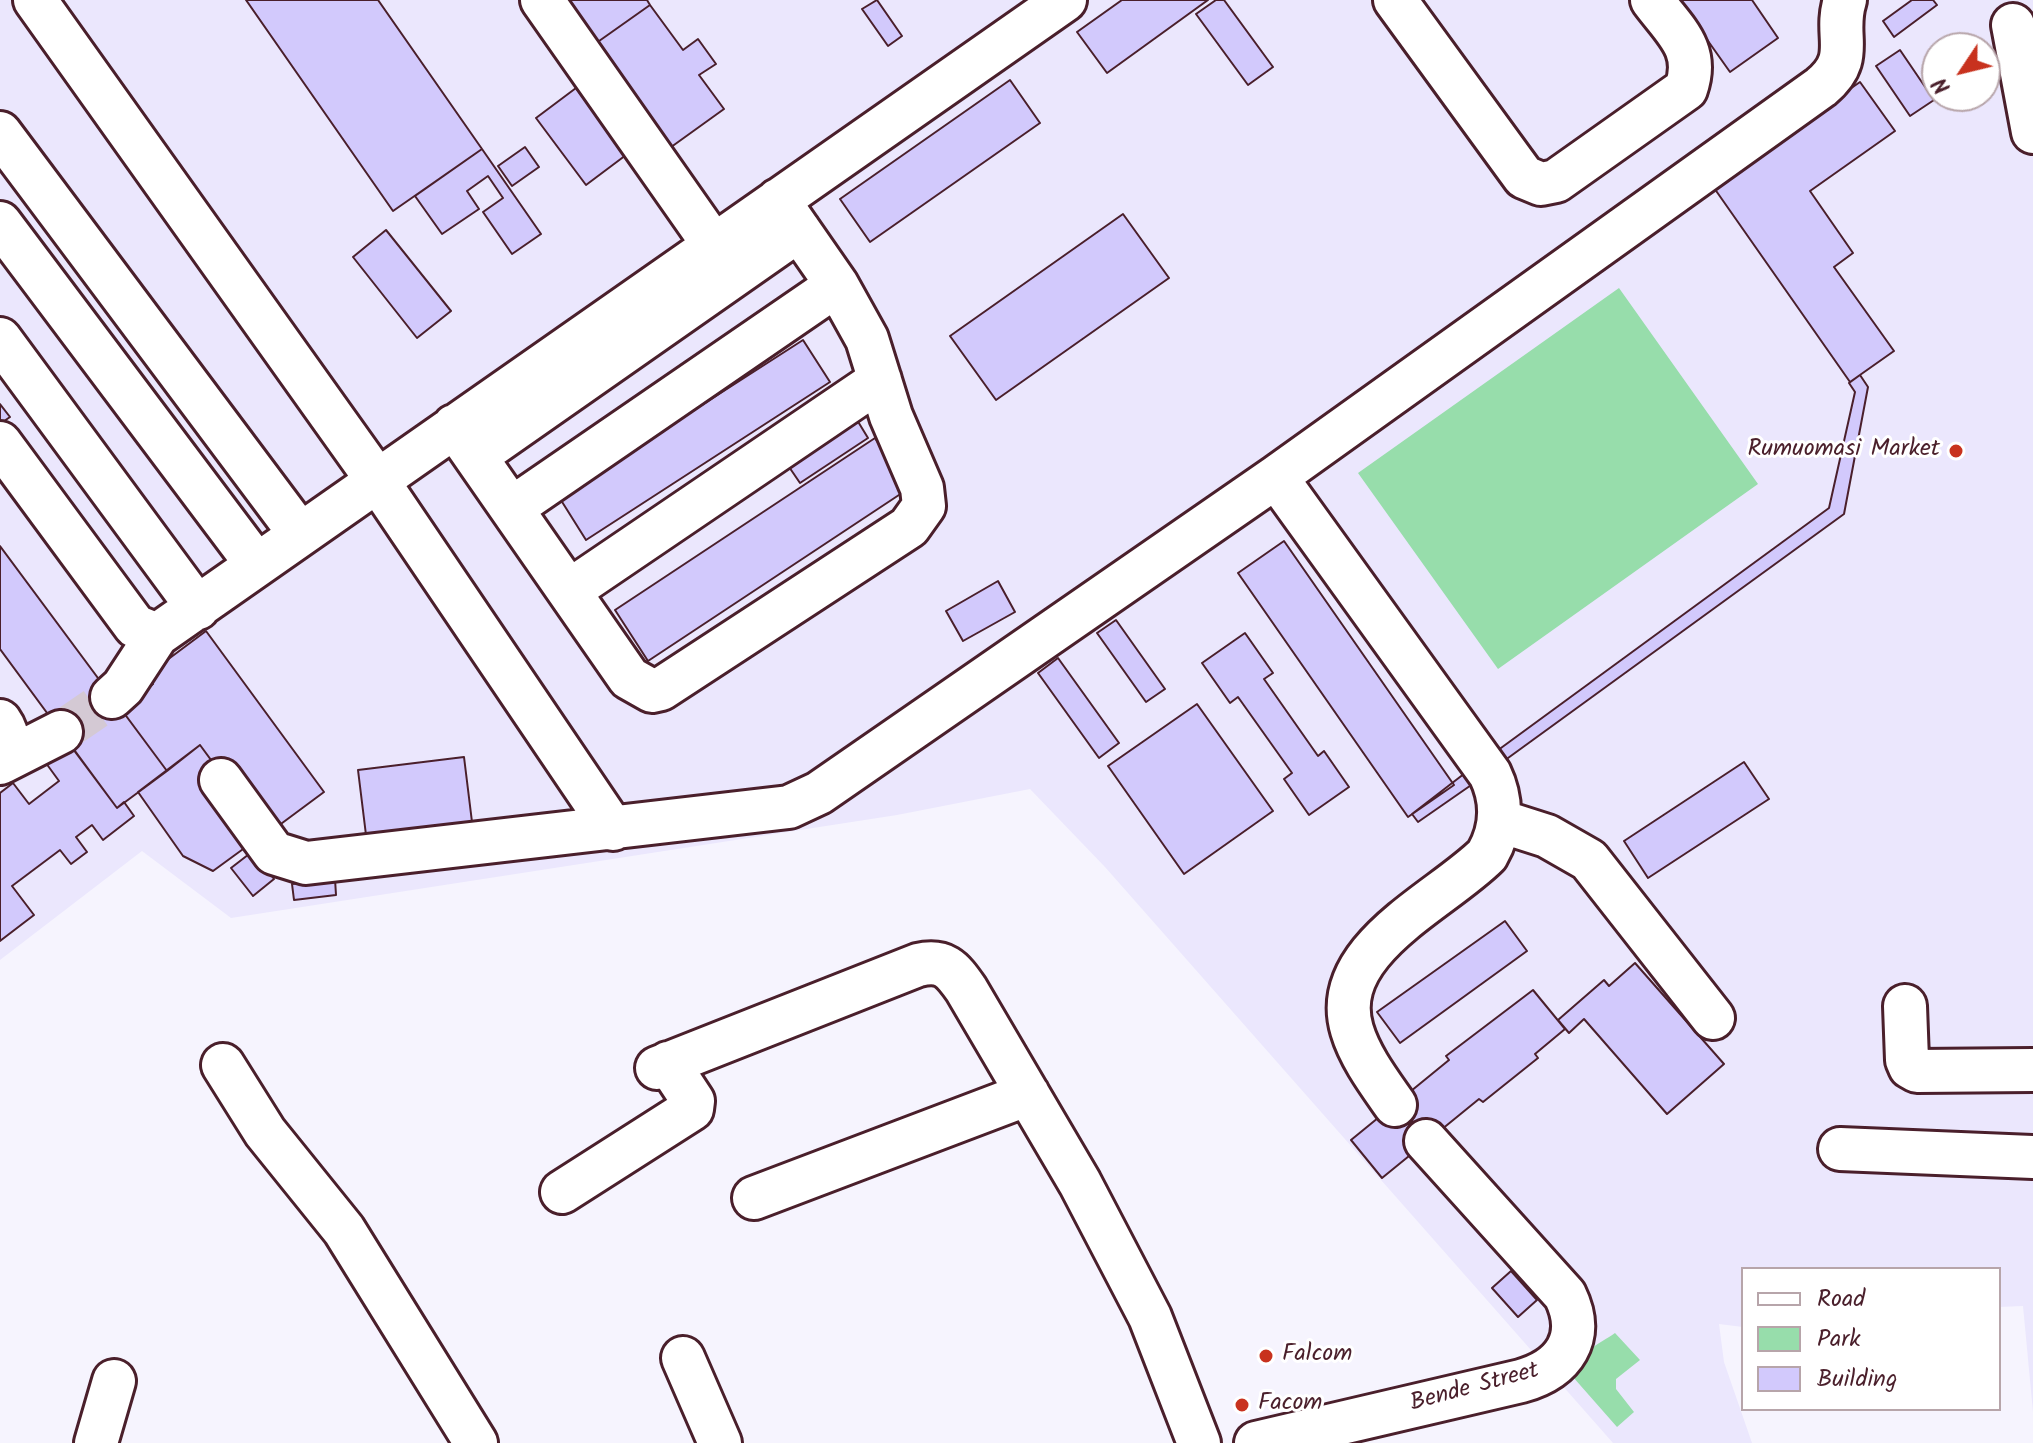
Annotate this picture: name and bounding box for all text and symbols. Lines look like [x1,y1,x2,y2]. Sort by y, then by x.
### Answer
north arrow [1921,32,2001,112]
text: N [1924,69,1961,101]
place label: Rumuomasi Market [1748,437,1940,465]
marker: Rumuomasi Market [1947,442,1965,460]
legend [1741,1267,2001,1411]
text: Road [1817,1280,1865,1319]
text: Park [1817,1320,1861,1359]
place label: Falcom [1282,1342,1352,1370]
marker: Falcom [1257,1347,1275,1365]
street label: Bende Street [1407,1358,1543,1420]
text: Building [1817,1360,1897,1399]
place label: Facom [1258,1391,1322,1419]
marker: Facom [1233,1396,1251,1414]

